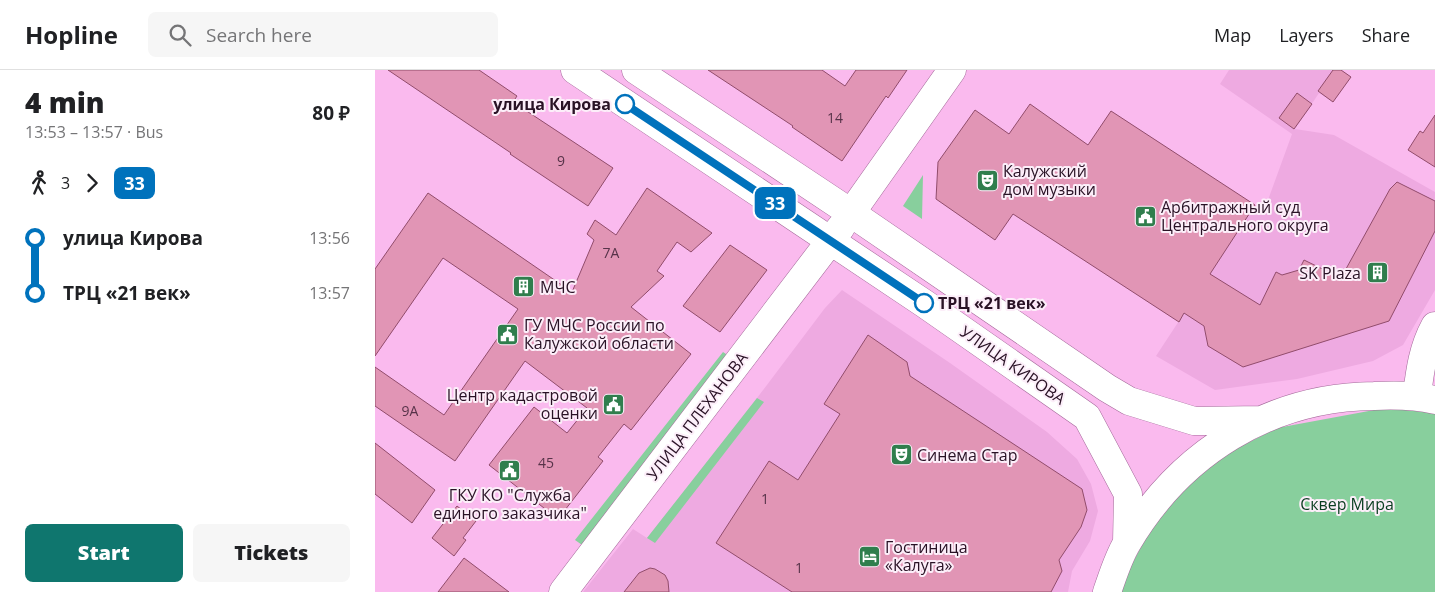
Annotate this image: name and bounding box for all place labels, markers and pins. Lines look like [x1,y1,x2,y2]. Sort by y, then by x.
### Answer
place label: улица Кирова [493,93,611,115]
marker: улица Кирова [615,94,635,114]
place label: Калужский дом музыки [1003,160,1096,200]
theatre icon: Калужский дом музыки [975,168,999,192]
place label: Арбитражный суд Центрального округа [1161,196,1329,236]
public building icon: Арбитражный суд Центрального округа [1133,204,1157,228]
building icon: SK Plaza [1365,261,1389,285]
place label: SK Plaza [1299,262,1361,284]
building icon: МЧС [512,275,536,299]
place label: МЧС [540,276,576,298]
place label: ТРЦ «21 век» [938,292,1046,314]
marker: ТРЦ «21 век» [914,293,934,313]
place label: ГУ МЧС России по Калужской области [524,314,674,354]
public building icon: ГУ МЧС России по Калужской области [496,322,520,346]
place label: Центр кадастровой оценки [447,384,598,424]
public building icon: Центр кадастровой оценки [602,392,626,416]
theatre icon: Синема Стар [889,443,913,467]
place label: Синема Стар [917,444,1017,466]
public building icon: ГКУ КО "Служба единого заказчика" [498,459,522,483]
place label: ГКУ КО "Служба единого заказчика" [433,484,587,524]
place label: Гостиница «Калуга» [885,536,968,576]
hotel icon: Гостиница «Калуга» [857,544,881,568]

